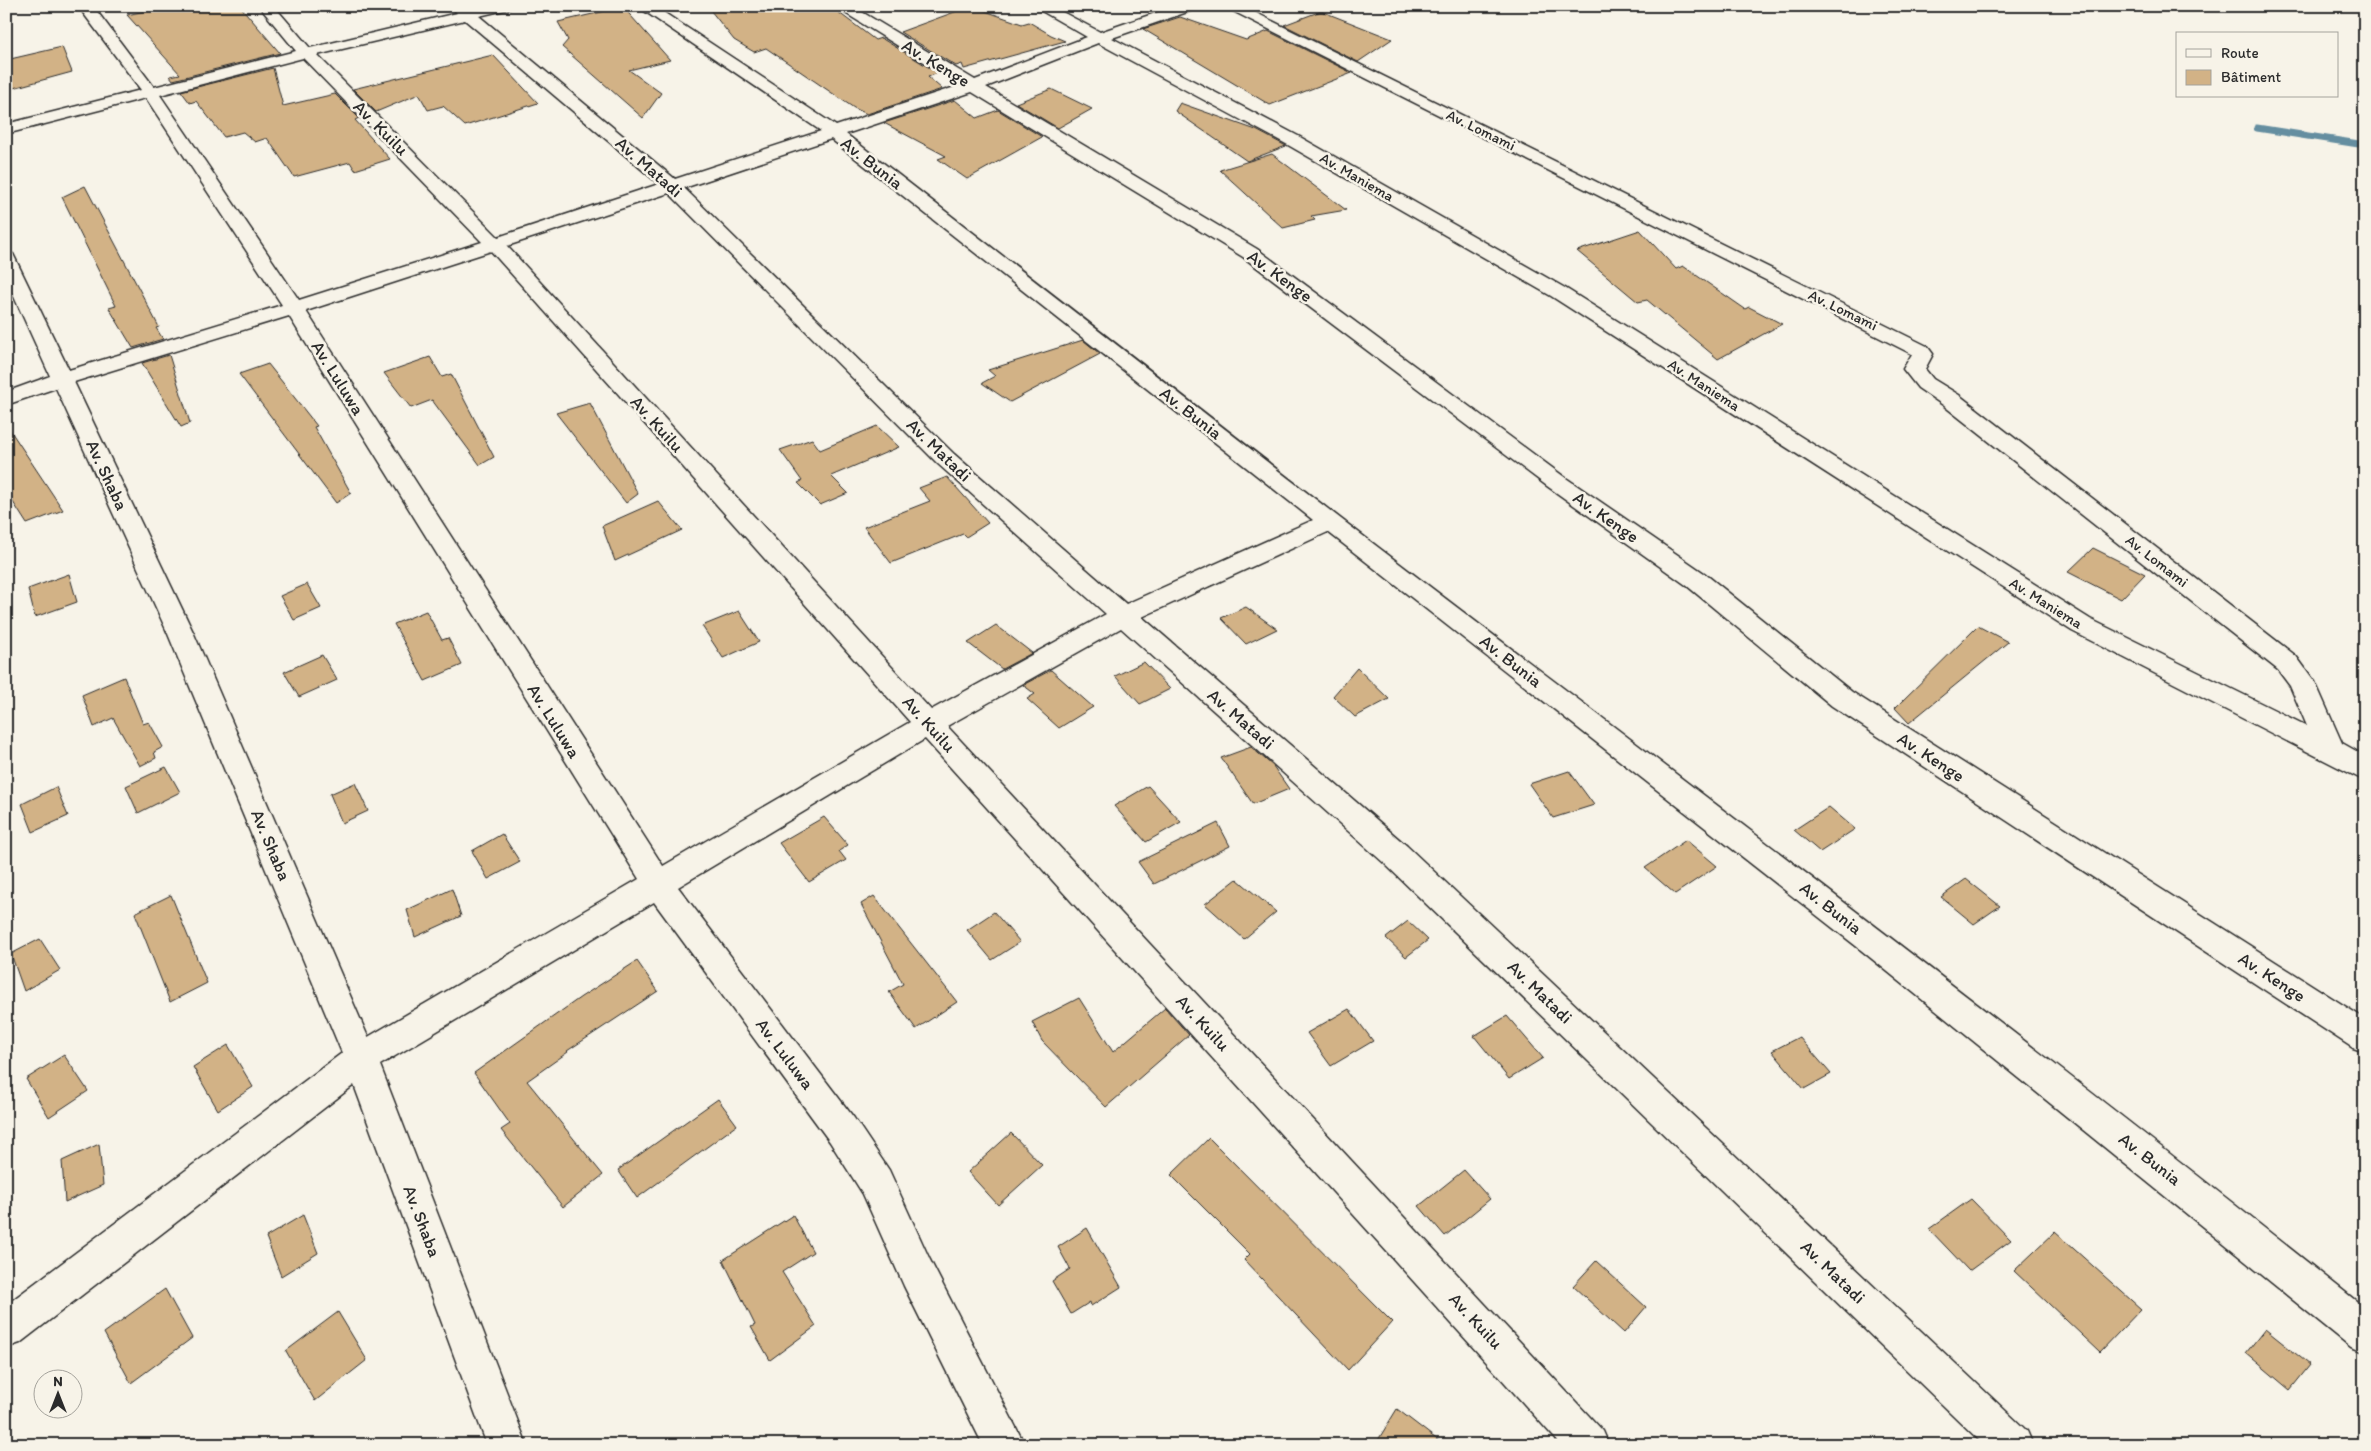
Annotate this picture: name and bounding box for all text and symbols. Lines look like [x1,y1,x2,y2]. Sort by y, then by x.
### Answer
legend [2176,32,2338,98]
street label: Av. Kenge [898,34,974,92]
text: Route [2221,44,2259,62]
text: Bâtiment [2221,68,2282,86]
street label: Av. Kuilu [349,96,413,160]
street label: Av. Lomami [1444,106,1518,154]
street label: Av. Matadi [611,132,687,202]
street label: Av. Bunia [836,132,908,195]
street label: Av. Maniema [1317,149,1397,206]
street label: Av. Kenge [1243,245,1317,307]
street label: Av. Lomami [1806,286,1880,334]
street label: Av. Luluwa [307,337,370,420]
street label: Av. Maniema [1664,355,1744,415]
street label: Av. Bunia [1155,382,1227,445]
street label: Av. Kuilu [626,391,688,457]
street label: Av. Matadi [902,414,976,486]
street label: Av. Shaba [81,436,133,514]
street label: Av. Kenge [1569,486,1643,548]
street label: Av. Lomami [2122,531,2192,591]
street label: Av. Maniema [2006,574,2086,633]
street label: Av. Bunia [1475,630,1547,693]
street label: Av. Luluwa [523,680,586,763]
street label: Av. Matadi [1203,684,1279,754]
street label: Av. Kuilu [898,691,960,757]
street label: Av. Kenge [1893,727,1969,787]
street label: Av. Shaba [246,806,296,884]
street label: Av. Bunia [1795,877,1867,940]
street label: Av. Kenge [2234,947,2310,1007]
street label: Av. Matadi [1503,956,1577,1028]
street label: Av. Kuilu [1171,990,1235,1056]
street label: Av. Luluwa [751,1014,819,1094]
street label: Av. Bunia [2114,1128,2186,1191]
street label: Av. Shaba [398,1182,446,1260]
street label: Av. Matadi [1796,1236,1870,1308]
street label: Av. Kuilu [1444,1288,1508,1354]
north arrow [32,1368,82,1418]
text: N [53,1373,63,1390]

